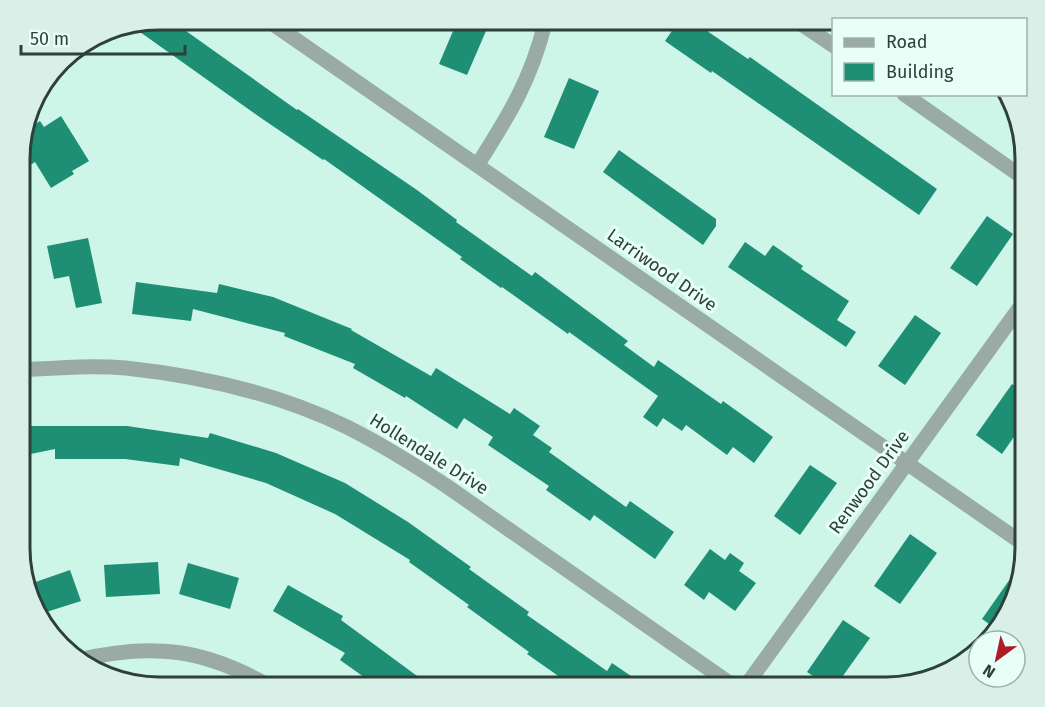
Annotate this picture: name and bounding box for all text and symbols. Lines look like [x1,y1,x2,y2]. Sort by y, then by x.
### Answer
scale bar [21,18,184,56]
legend [832,18,1027,96]
text: 50 m [30,28,69,50]
text: Road [886,31,928,53]
text: Building [886,61,954,83]
street label: Larriwood Drive [603,224,721,316]
street label: Hollendale Drive [366,409,492,499]
street label: Renwood Drive [824,426,914,538]
north arrow [967,629,1027,689]
text: N [979,660,999,682]

